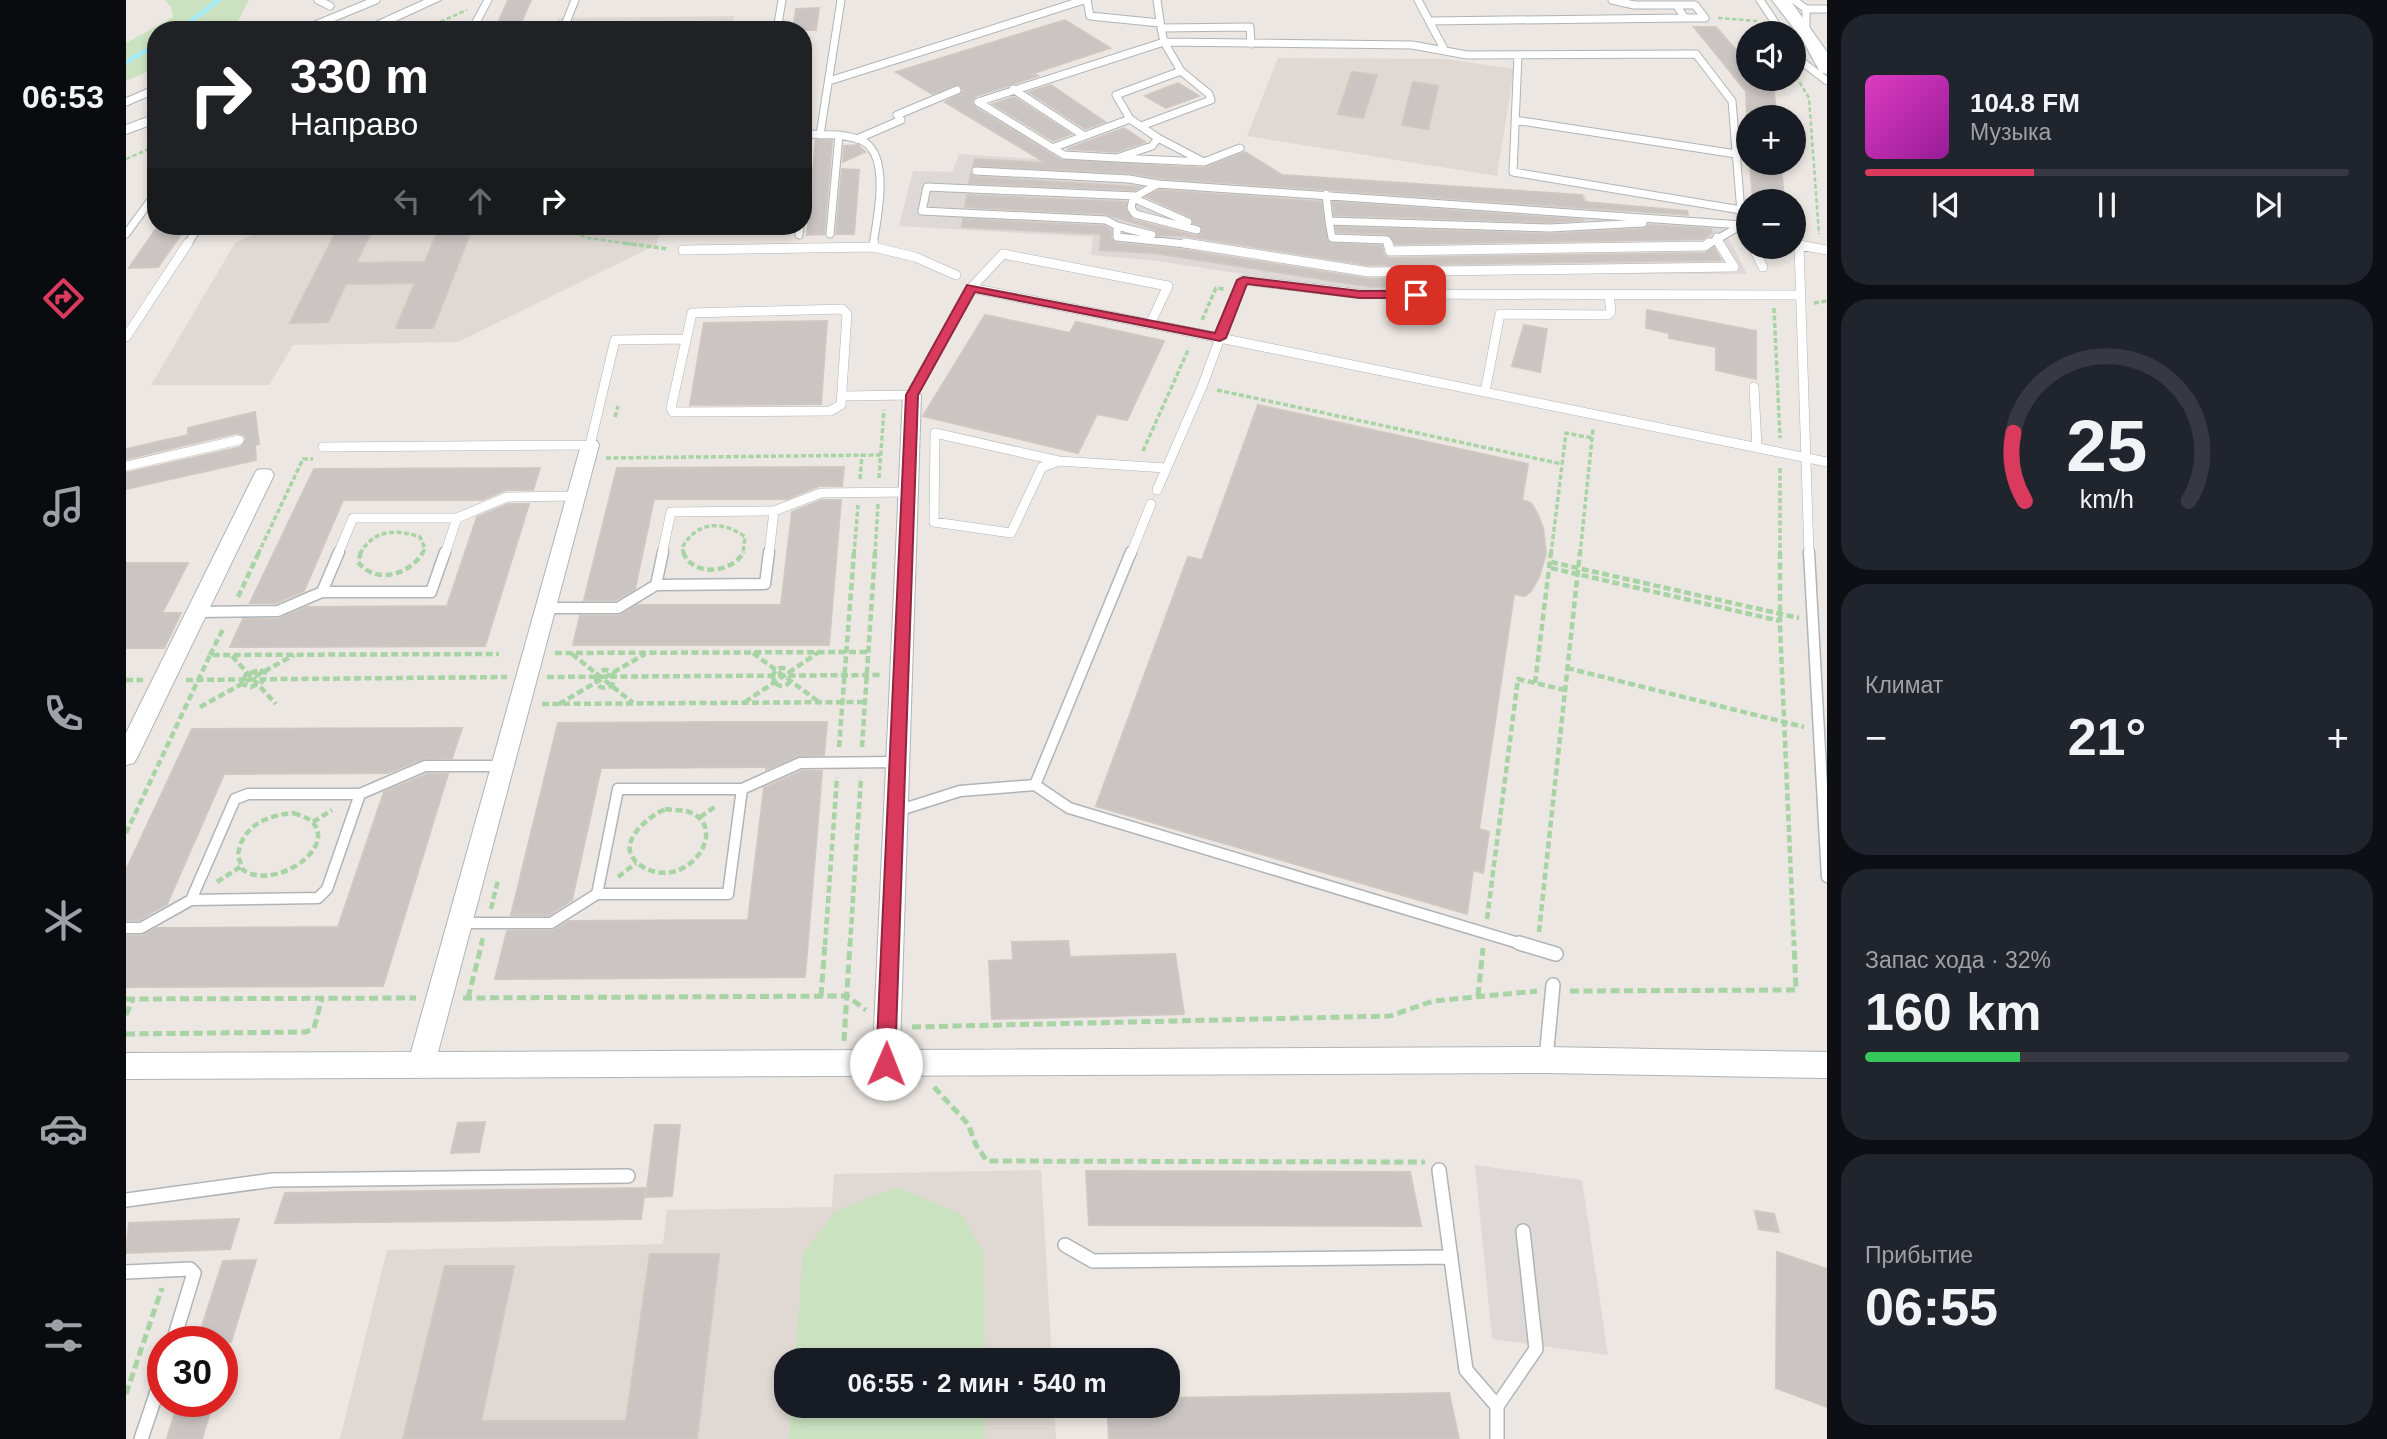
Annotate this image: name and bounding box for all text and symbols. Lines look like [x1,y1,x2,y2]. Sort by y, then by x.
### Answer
map controls [1736,21,1806,259]
button: sound [1736,21,1806,91]
icon: right [175,49,266,140]
text: 330 m [290,49,429,103]
text: 06:53 [22,79,104,115]
text: 104.8 FM [1970,88,2080,118]
button: + [1736,105,1806,175]
text: Направо [290,106,418,142]
text: Музыка [1970,119,2051,145]
icon: left [388,182,426,220]
icon: ahead [461,182,499,220]
icon: right [534,182,572,220]
icon: previous [1927,186,1965,224]
icon: pause [2088,186,2126,224]
icon: next [2249,186,2287,224]
button: − [1736,189,1806,259]
pin [1386,265,1446,325]
icon: directions [39,274,88,323]
icon: arrive [1397,276,1435,314]
text: 25 [2067,405,2147,486]
icon: music [39,482,88,531]
text: km/h [2080,484,2134,512]
text: Климат [1865,672,1943,698]
icon: phone [39,689,88,738]
text: 21° [2068,708,2146,766]
text: − [1865,717,1887,759]
text: + [2327,717,2349,759]
icon: climate [39,896,88,945]
text: Запас хода · 32% [1865,947,2051,973]
text: 160 km [1865,983,2041,1041]
position arrow [849,1027,923,1101]
icon: car [39,1104,88,1153]
text: Прибытие [1865,1242,1973,1268]
text: 06:55 [1865,1278,1998,1336]
icon: filters [39,1311,88,1360]
speed limit sign: 30 [147,1326,238,1417]
text: 06:55 · 2 мин · 540 m [847,1368,1107,1398]

